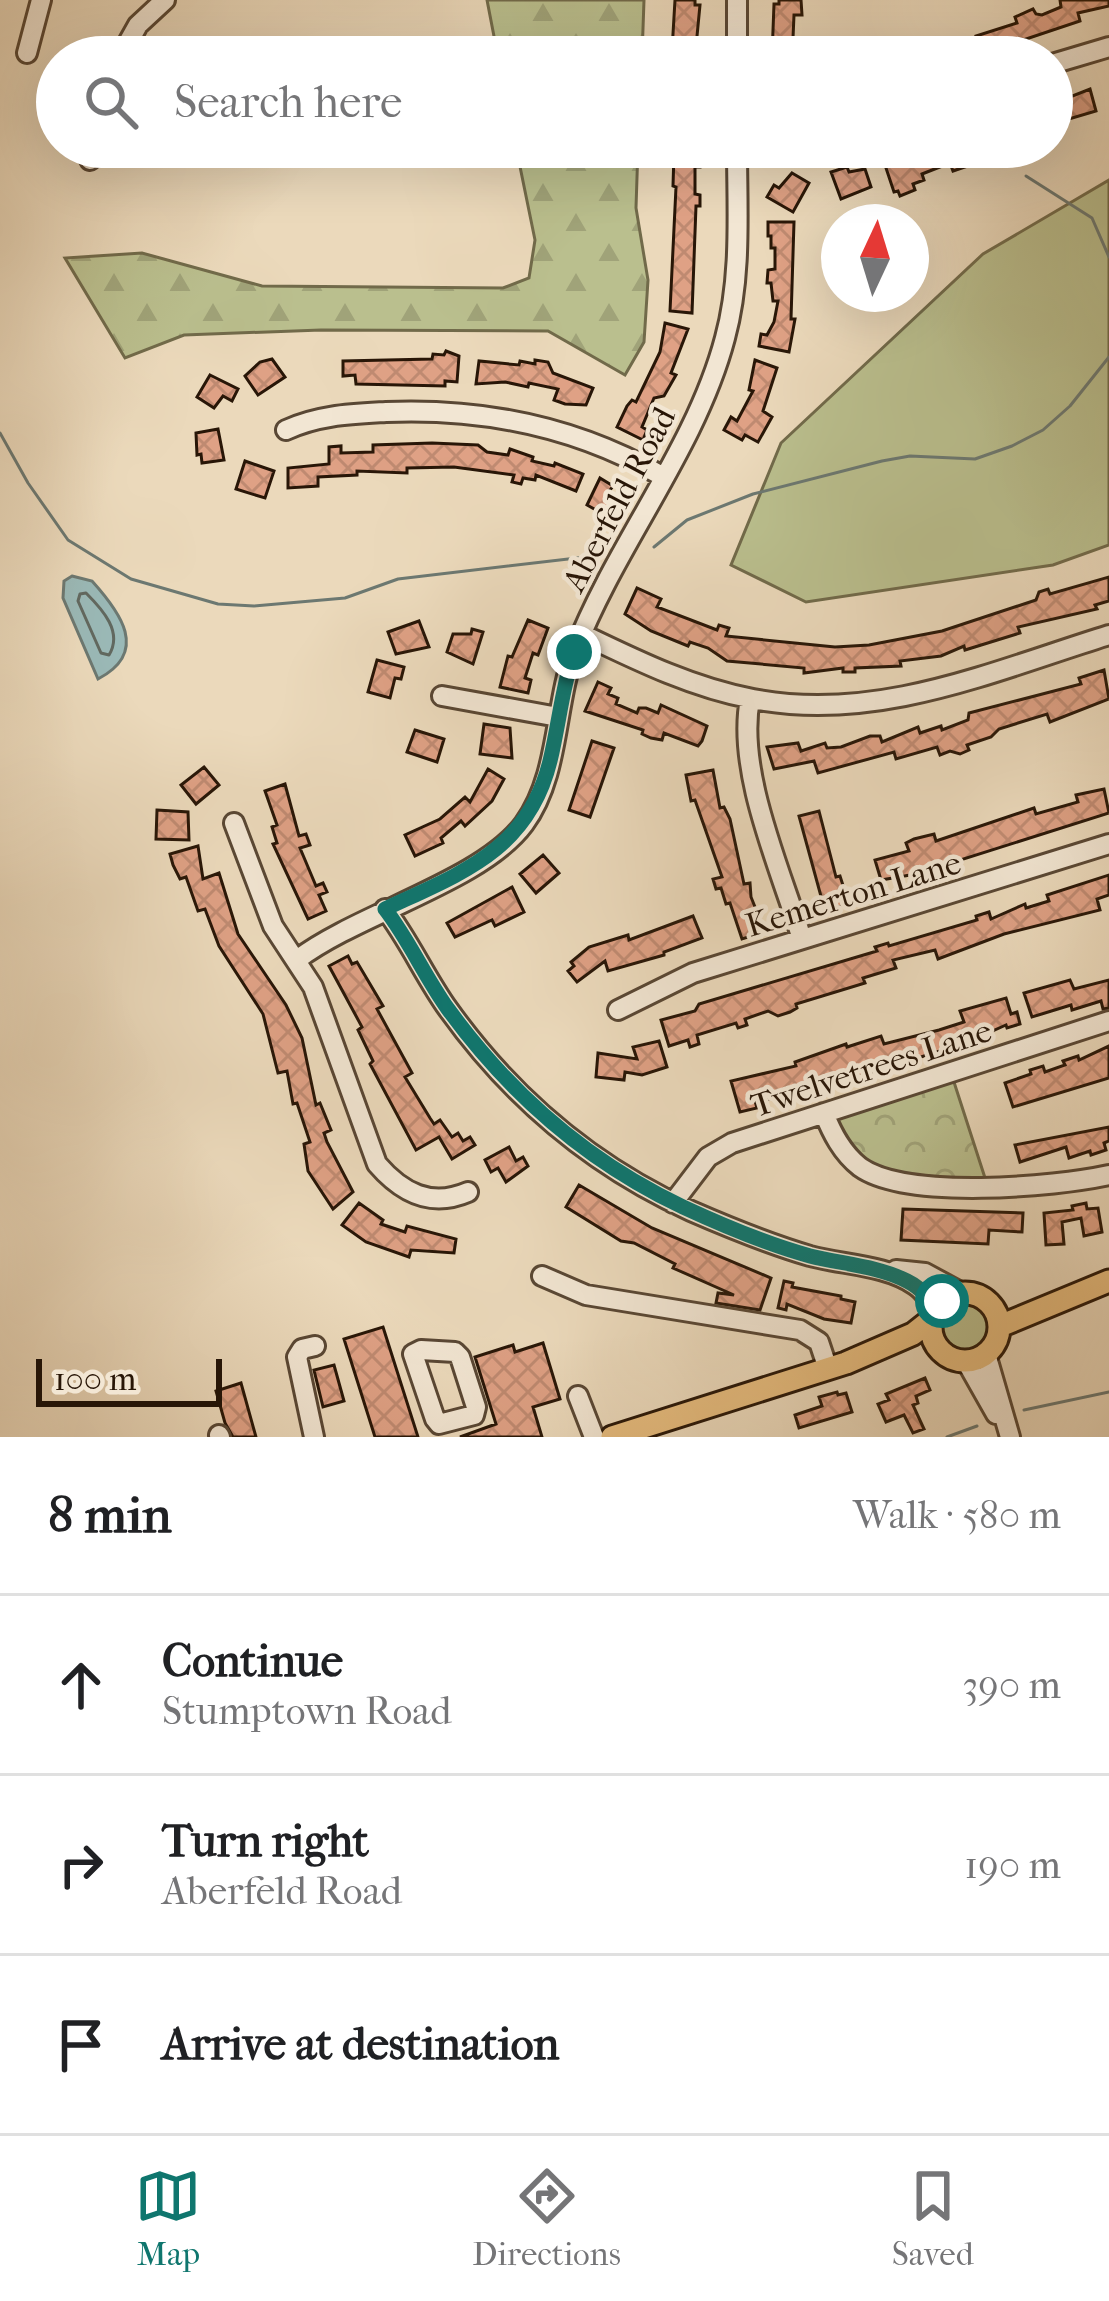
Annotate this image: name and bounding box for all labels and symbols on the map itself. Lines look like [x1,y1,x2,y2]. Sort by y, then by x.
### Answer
north arrow [821,204,929,312]
street label: Aberfeld Road [554,400,685,600]
route end [547,625,601,679]
street label: Kemerton Lane [741,843,966,946]
street label: Twelvetrees Lane [746,1011,997,1126]
route start [915,1274,969,1328]
scale bar [36,1353,222,1406]

